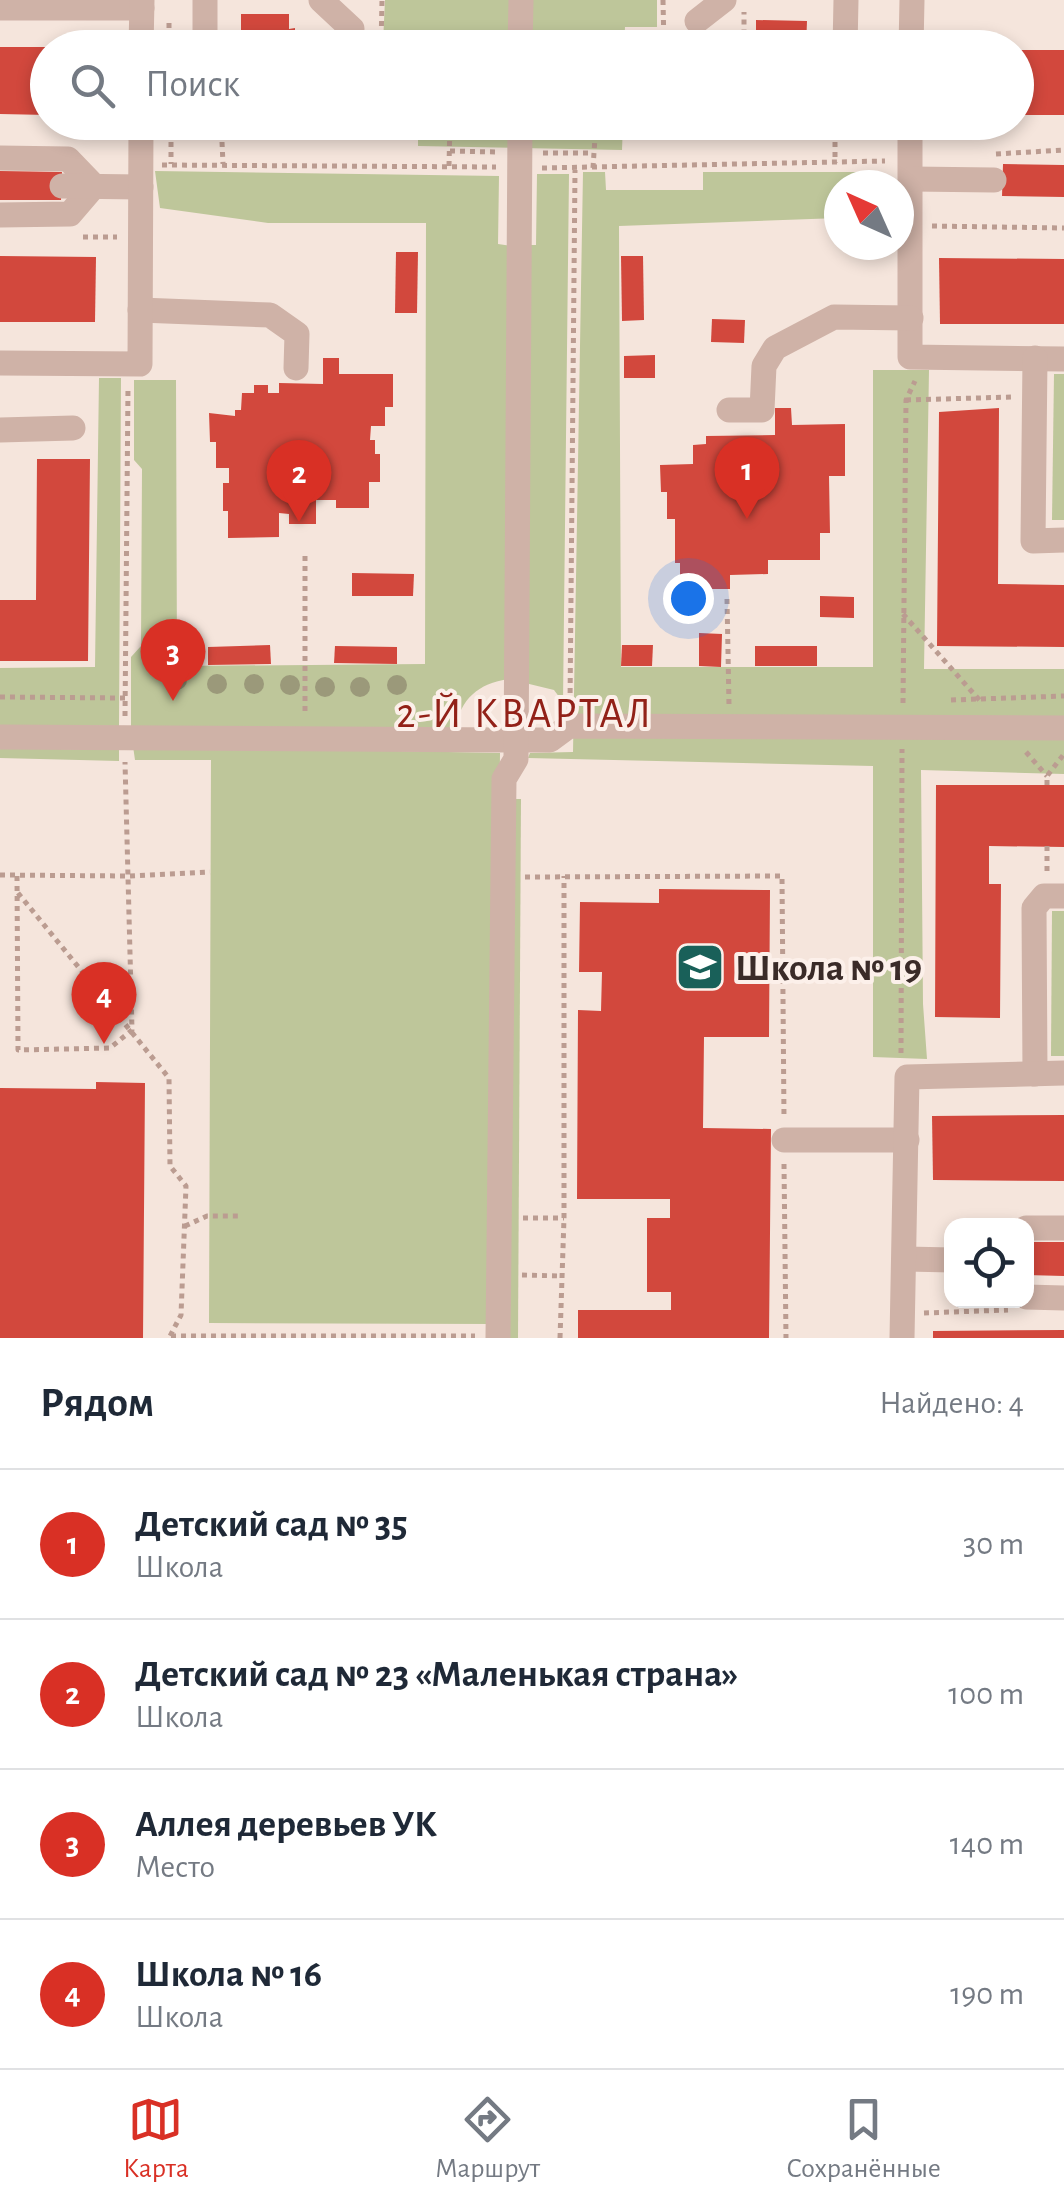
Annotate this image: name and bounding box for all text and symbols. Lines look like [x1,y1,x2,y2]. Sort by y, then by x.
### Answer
search box [30,30,1034,140]
icon: search [65,58,120,113]
text: Поиск [145,66,240,104]
north arrow [824,170,914,260]
pin: 1 [714,436,780,519]
pin: 2 [266,440,332,522]
your location [663,573,714,624]
pin: 3 [140,618,206,701]
district label: 2-Й КВАРТАЛ [396,692,654,735]
school or university icon: Школа № 19 [674,941,726,993]
place label: Школа № 19 [735,950,922,988]
pin: 4 [72,962,136,1044]
map controls [944,1218,1034,1308]
button: locate [944,1218,1034,1308]
text: Рядом [40,1382,154,1424]
text: Найдено: 4 [879,1387,1024,1419]
text: Детский сад № 35 [135,1506,408,1544]
text: 1 [67,1528,78,1560]
text: 30 m [963,1528,1024,1560]
text: Школа [135,1551,223,1583]
text: Детский сад № 23 «Маленькая страна» [135,1656,738,1694]
text: 2 [65,1678,80,1710]
text: 100 m [948,1678,1024,1710]
text: Школа [135,1701,223,1733]
text: Аллея деревьев УК [135,1806,437,1844]
text: 3 [66,1828,79,1860]
text: 140 m [950,1828,1024,1860]
text: Место [135,1851,215,1883]
text: Школа № 16 [135,1956,322,1994]
text: 4 [64,1978,81,2010]
text: 190 m [950,1978,1024,2010]
text: Школа [135,2001,223,2033]
tab: Карта [123,2092,189,2186]
tab: Маршрут [435,2092,540,2186]
tab: Сохранённые [786,2092,941,2186]

